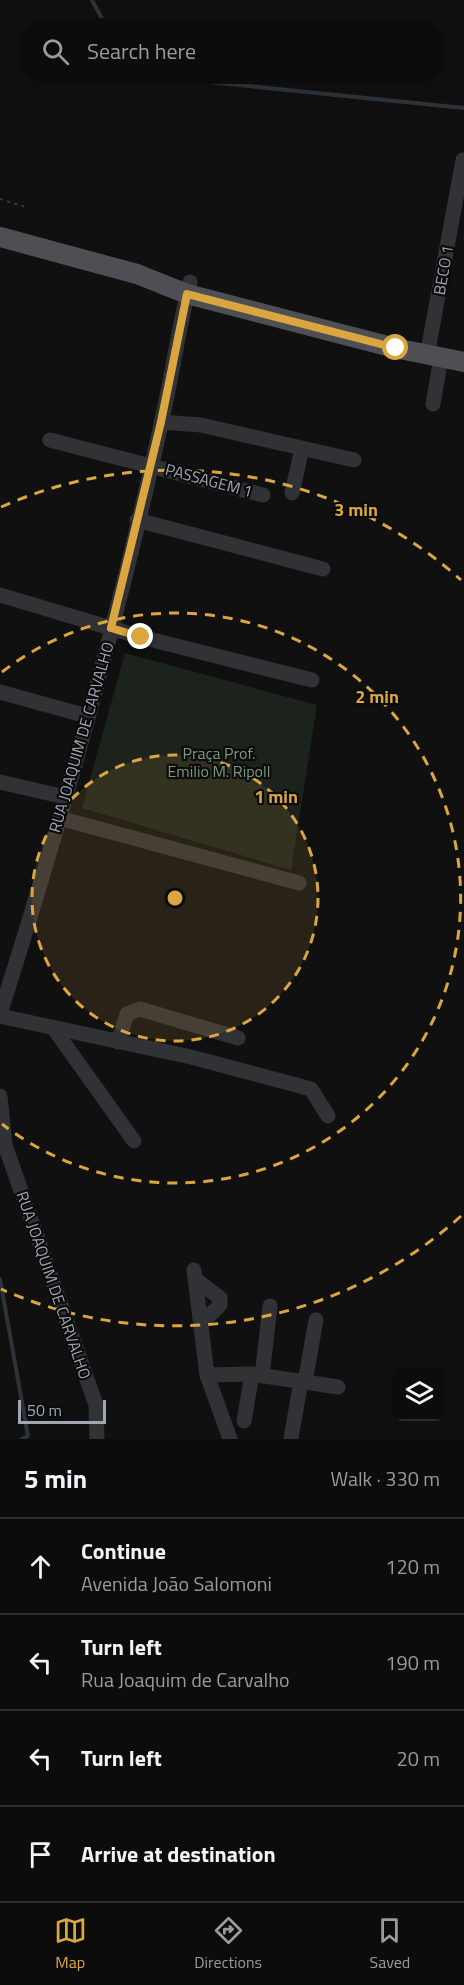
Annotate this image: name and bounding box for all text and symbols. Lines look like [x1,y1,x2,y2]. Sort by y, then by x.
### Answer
search box [18,18,446,84]
text: Search here [87,34,196,68]
icon: search [39,35,72,68]
street label: BECO 1 [427,243,459,297]
route start [382,334,408,360]
street label: PASSAGEM 1 [163,457,255,503]
text: 3 min [334,496,378,523]
route end [127,623,153,649]
street label: RUA JOAQUIM DE CARVALHO [42,639,120,835]
text: 2 min [355,683,399,710]
park label: Praça Prof. Emilio M. Ripoll [168,741,270,783]
text: 1 min [254,783,298,810]
centre of rings [165,888,185,908]
street label: RUA JOAQUIM DE CARVALHO [11,1188,97,1382]
map controls [392,1367,446,1421]
button: layers [392,1367,446,1421]
scale bar [18,1397,106,1424]
text: 50 m [27,1398,62,1422]
text: 5 min [24,1459,87,1498]
text: Walk · 330 m [331,1463,440,1494]
text: Continue [81,1534,166,1568]
icon: ahead [24,1550,57,1583]
text: 120 m [385,1551,440,1582]
text: Avenida João Salomoni [81,1568,272,1599]
text: Turn left [81,1630,162,1664]
icon: left [24,1646,57,1679]
text: 190 m [385,1647,440,1678]
text: Rua Joaquim de Carvalho [81,1664,290,1695]
text: Turn left [81,1741,162,1775]
icon: left [24,1742,57,1775]
text: 20 m [396,1743,440,1774]
text: Arrive at destination [81,1837,276,1871]
icon: arrive [24,1838,57,1871]
tab: Map [54,1914,87,1974]
tab: Directions [194,1914,262,1974]
tab: Saved [370,1914,410,1974]

